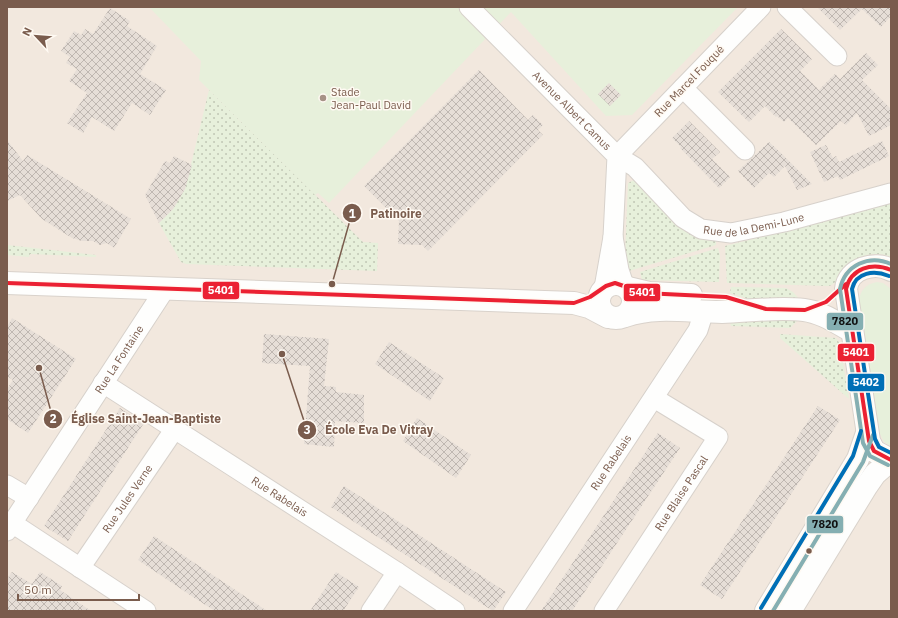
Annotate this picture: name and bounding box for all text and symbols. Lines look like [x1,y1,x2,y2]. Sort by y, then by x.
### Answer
north arrow [16,16,56,56]
text: N [19,25,35,38]
street label: Rue Marcel Fouqué [651,42,727,120]
street label: Avenue Albert Camus [529,68,614,153]
place label: Stade Jean-Paul David [331,85,411,112]
marker: Stade Jean-Paul David [318,93,328,103]
callout: Patinoire [342,201,429,225]
text: 1 [348,206,356,221]
text: Patinoire [370,206,422,221]
street label: Rue de la Demi-Lune [702,210,806,240]
line badge: 5401 [202,281,240,300]
text: 5401 [208,283,235,297]
line badge: 5401 [623,283,661,302]
text: 5401 [629,285,656,299]
line badge: 7820 [826,312,864,331]
text: 7820 [832,314,859,328]
street label: Rue La Fontaine [92,322,147,396]
line badge: 5401 [837,343,875,362]
text: 5401 [843,345,870,359]
line badge: 5402 [847,373,885,392]
text: 5402 [853,375,880,389]
callout: Église Saint-Jean-Baptiste [43,407,229,431]
text: Église Saint-Jean-Baptiste [71,410,221,426]
text: 2 [49,411,57,426]
callout: École Eva De Vitray [297,418,441,442]
text: École Eva De Vitray [325,421,434,437]
text: 3 [303,422,311,437]
street label: Rue Rabelais [587,432,634,493]
street label: Rue Blaise Pascal [652,453,711,533]
street label: Rue Jules Verne [99,462,155,535]
street label: Rue Rabelais [249,473,310,520]
line badge: 7820 [806,515,844,534]
text: 7820 [812,517,839,531]
unlabelled marker [804,546,814,556]
scale bar [18,576,139,602]
text: 50 m [24,582,52,597]

